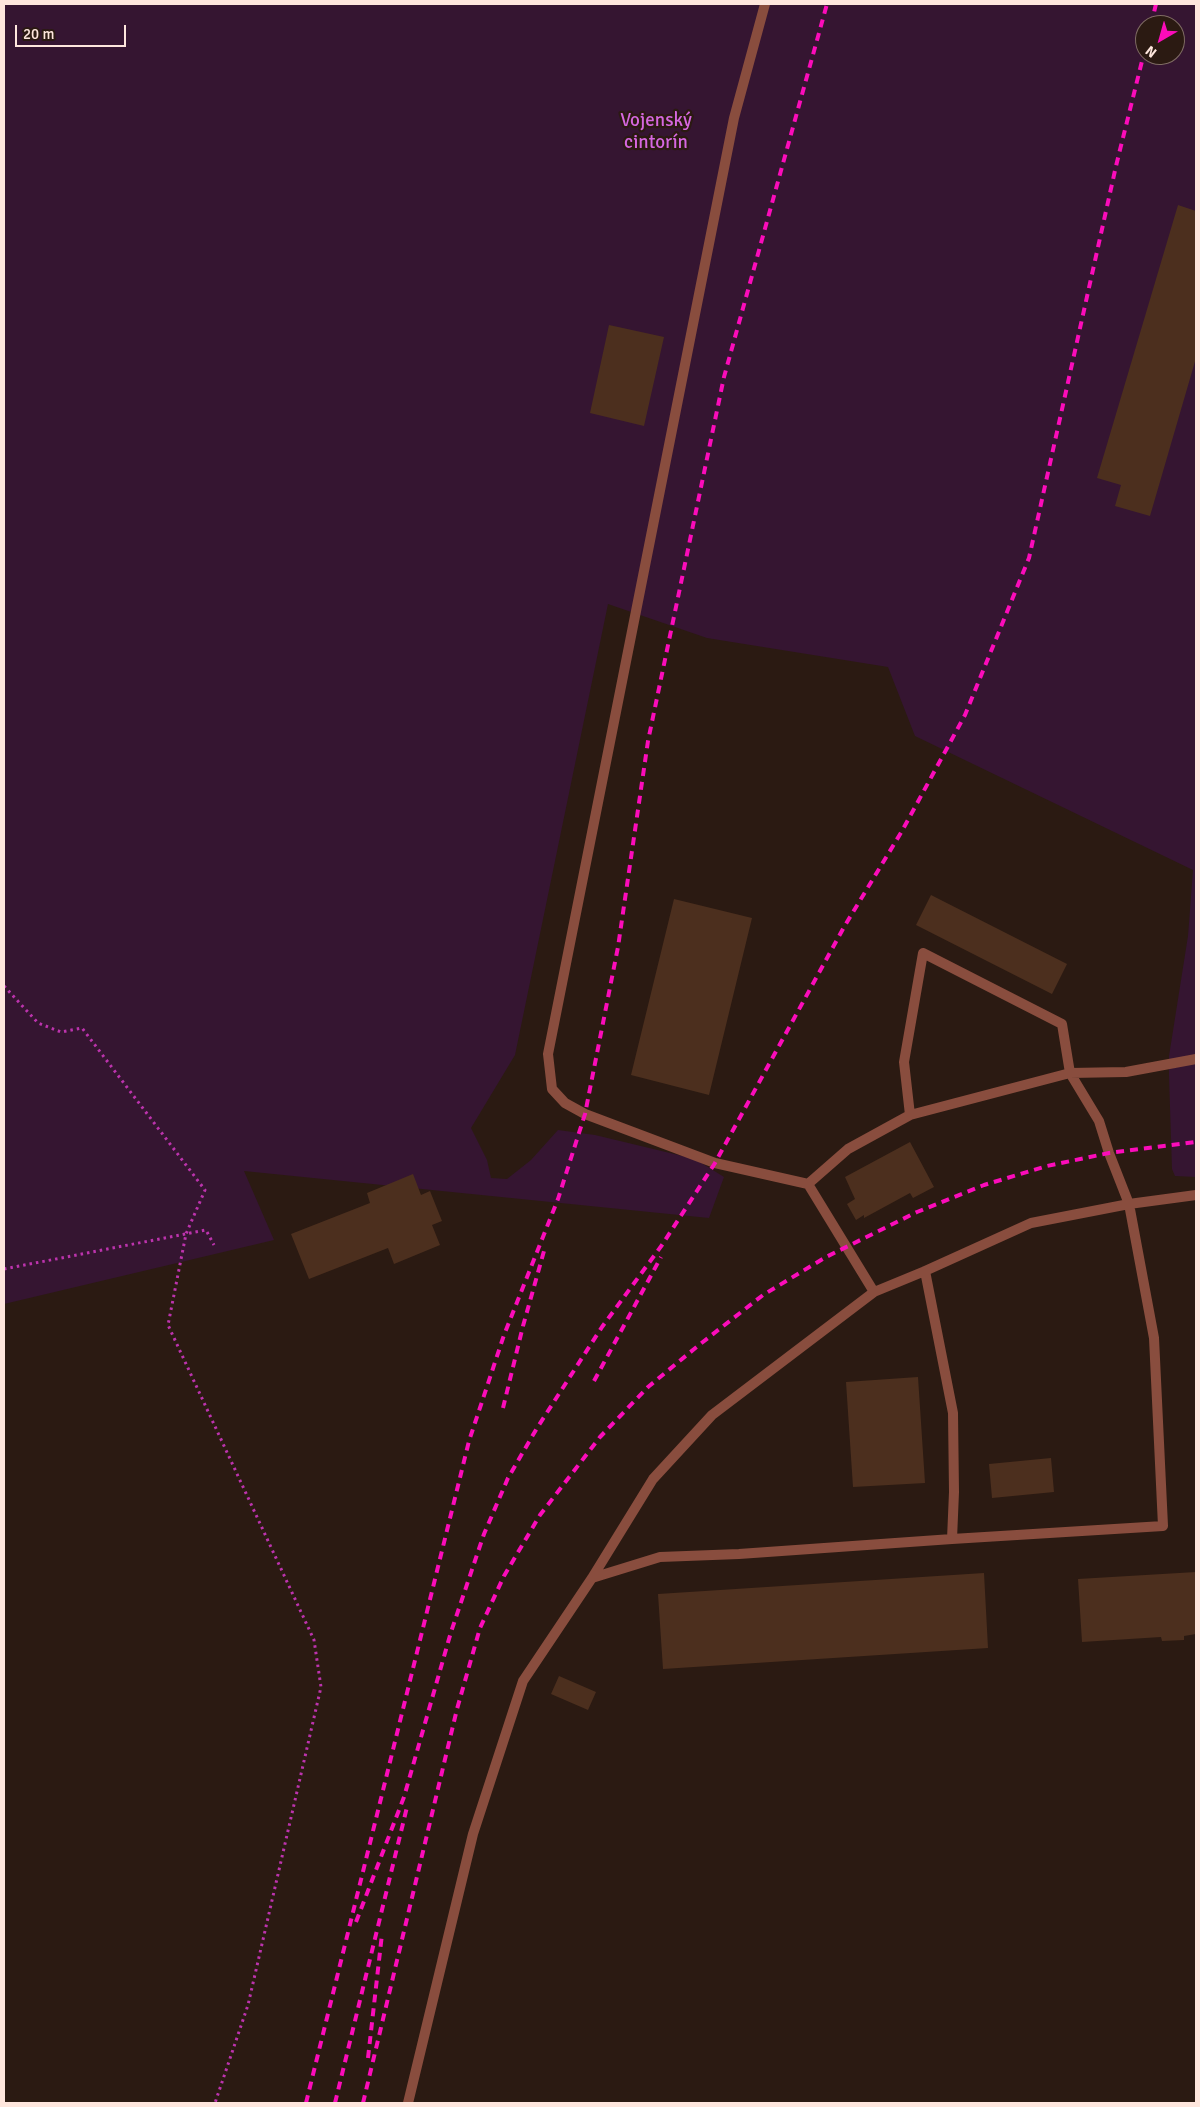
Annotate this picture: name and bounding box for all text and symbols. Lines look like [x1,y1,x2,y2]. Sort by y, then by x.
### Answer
scale bar [18,15,129,47]
north arrow [1135,15,1185,65]
text: 20 m [23,25,54,43]
text: N [1142,42,1160,61]
park label: Vojenský cintorín [620,110,692,154]

